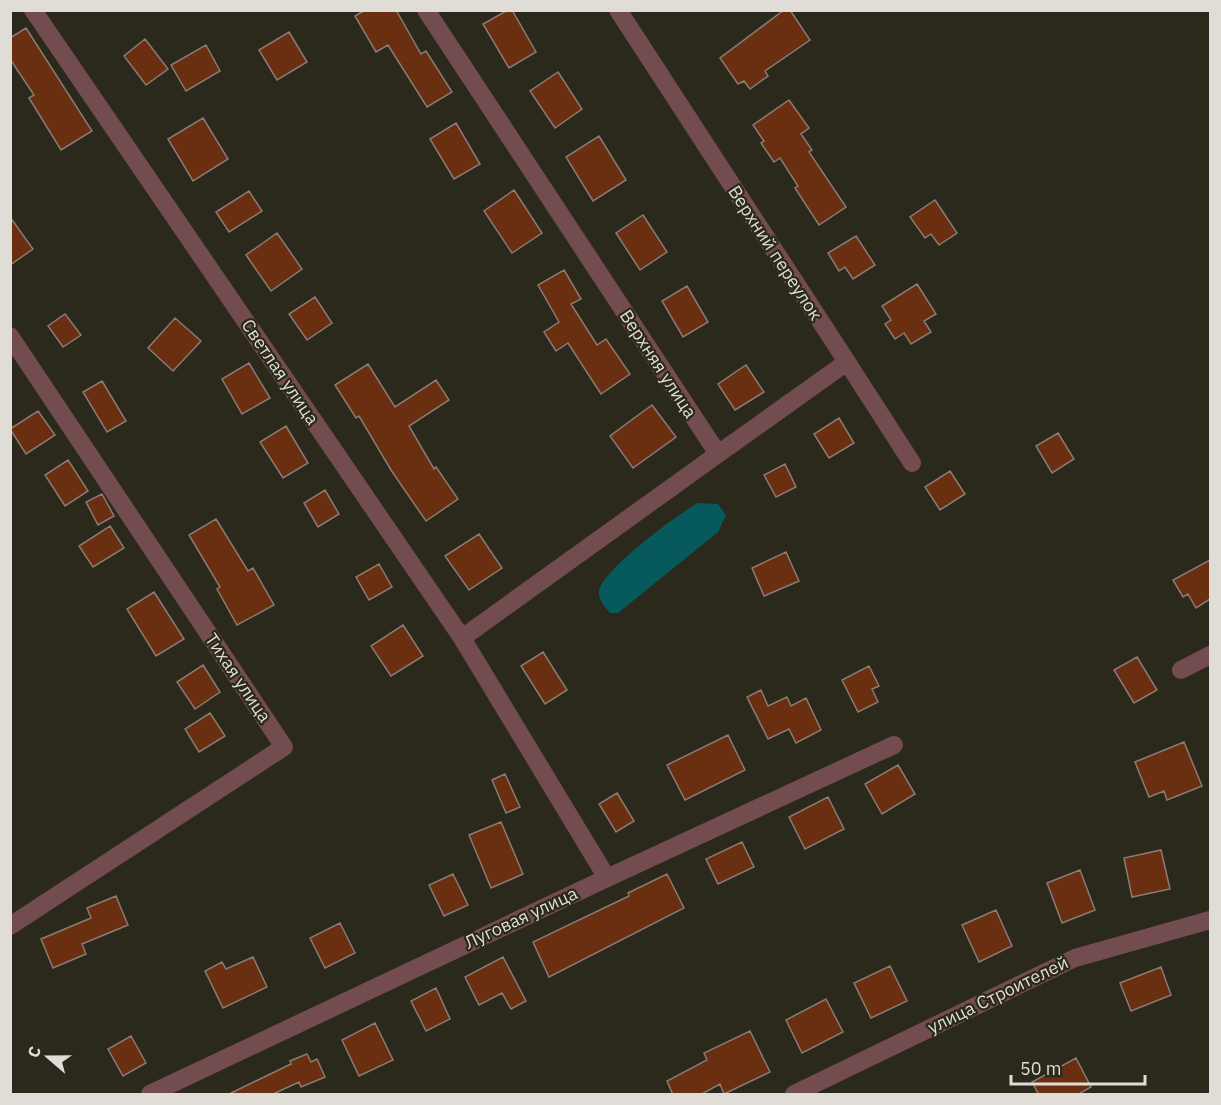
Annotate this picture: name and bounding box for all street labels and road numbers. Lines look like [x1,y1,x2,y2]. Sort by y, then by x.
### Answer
street label: Верхний переулок [723,181,828,325]
street label: Верхняя улица [615,305,702,423]
street label: Светлая улица [237,315,324,429]
street label: Тихая улица [200,629,277,727]
street label: Луговая улица [461,881,581,954]
street label: улица Строителей [924,951,1072,1039]

